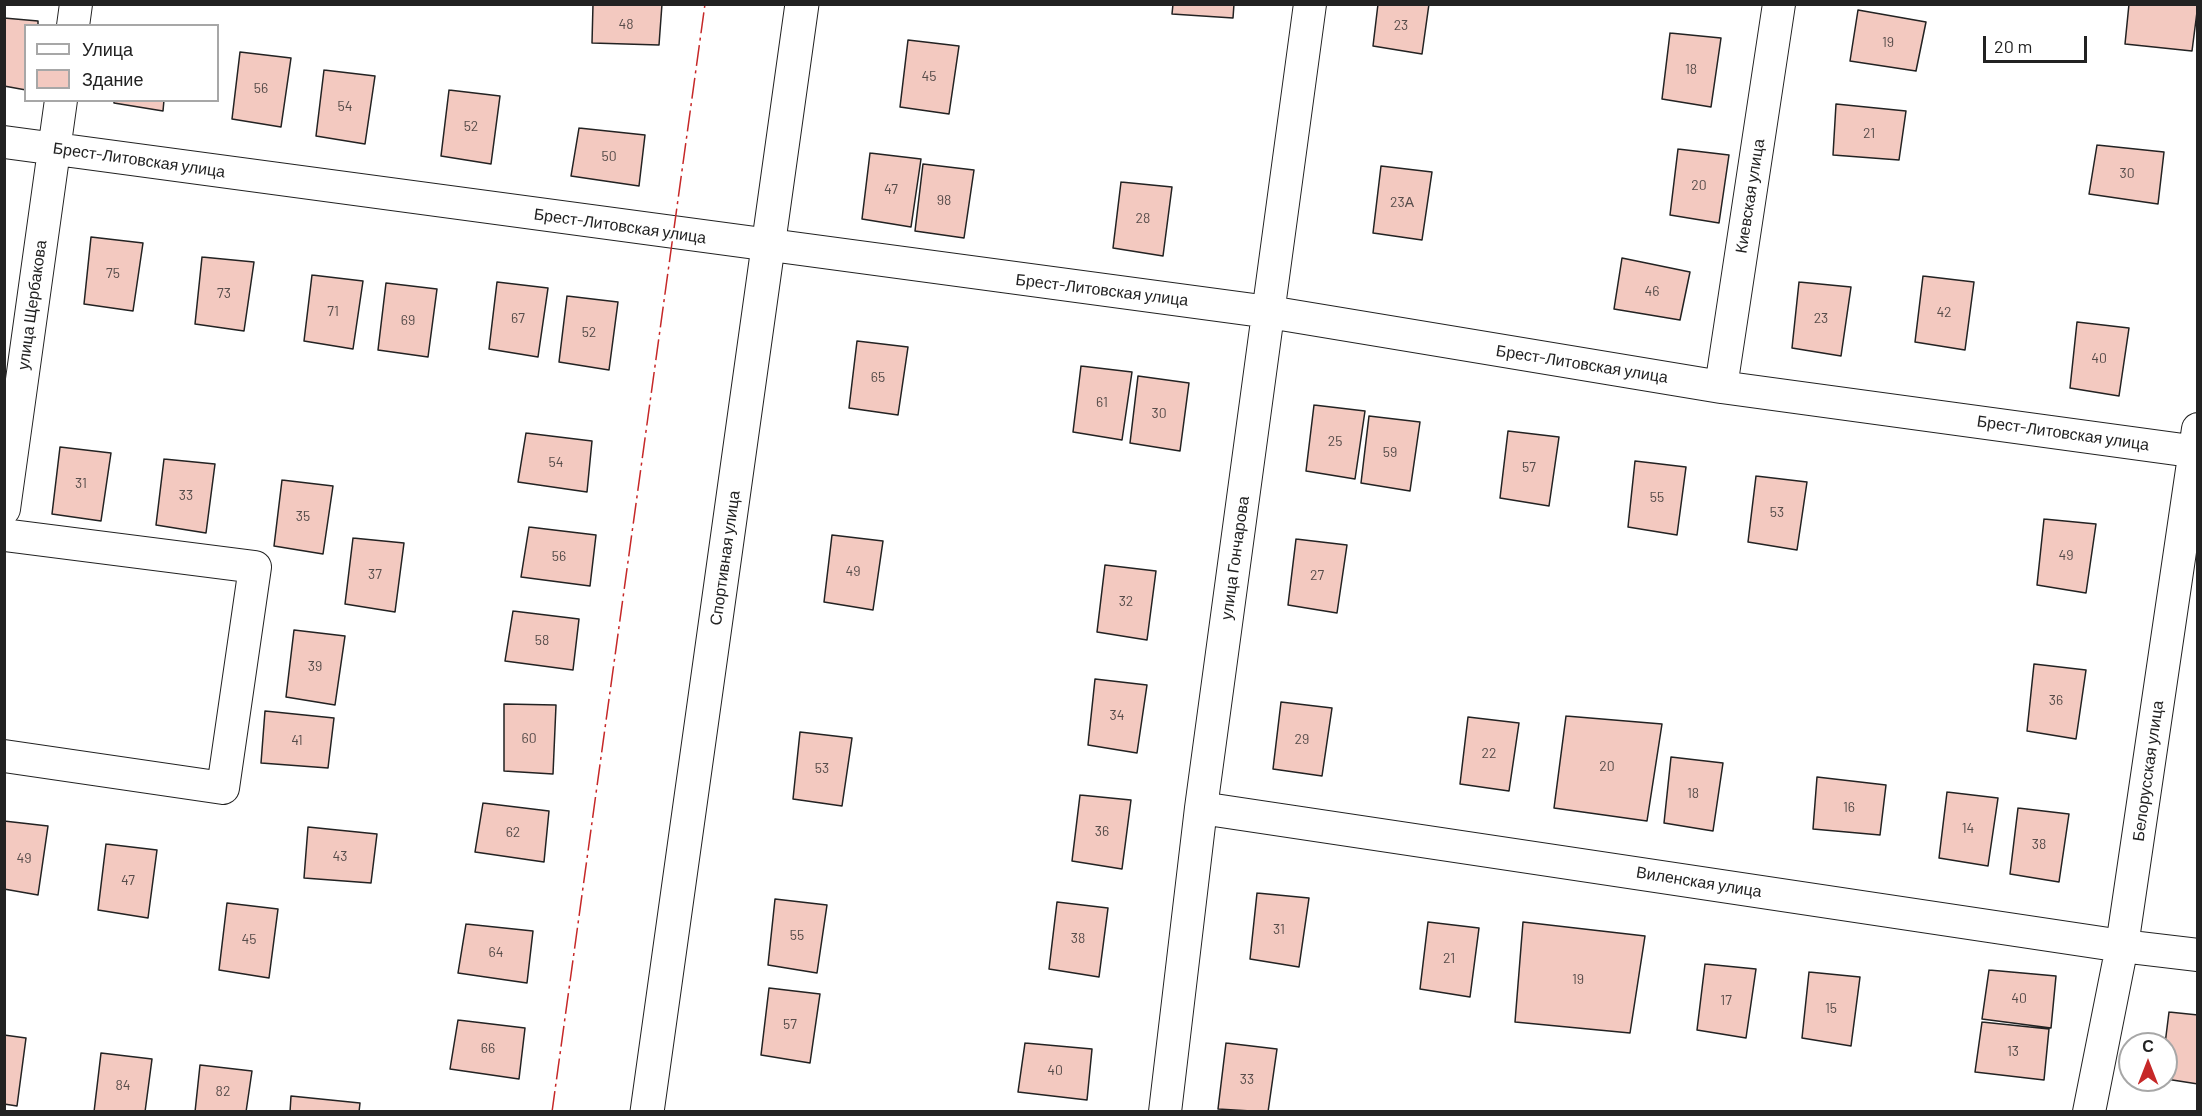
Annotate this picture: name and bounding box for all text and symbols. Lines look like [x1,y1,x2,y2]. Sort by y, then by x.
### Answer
house number: 48 [618,16,634,32]
house number: 23 [1394,17,1408,33]
legend [24,24,219,102]
scale bar [1986,24,2090,62]
house number: 19 [1882,34,1894,50]
text: 20 m [1994,35,2032,57]
text: Улица [82,38,133,60]
house number: 18 [1685,61,1697,77]
text: Здание [82,68,143,90]
house number: 45 [922,68,936,84]
house number: 56 [254,80,268,96]
house number: 54 [338,98,352,114]
house number: 52 [464,118,478,134]
house number: 21 [1863,125,1875,141]
street label: Киевская улица [1731,137,1769,255]
street label: Брест-Литовская улица [52,138,226,182]
house number: 50 [601,148,617,164]
house number: 30 [2119,165,2135,181]
house number: 20 [1691,177,1707,193]
house number: 47 [884,181,898,197]
house number: 98 [937,192,951,208]
house number: 23А [1390,194,1414,210]
street label: Брест-Литовская улица [533,204,707,248]
house number: 28 [1136,210,1150,226]
street label: улица Щербакова [13,239,51,371]
house number: 75 [106,265,120,281]
street label: Брест-Литовская улица [1015,270,1189,310]
house number: 46 [1645,283,1659,299]
house number: 73 [217,285,231,301]
house number: 71 [327,303,339,319]
house number: 42 [1936,304,1952,320]
house number: 67 [511,310,525,326]
house number: 23 [1814,310,1828,326]
house number: 69 [401,312,415,328]
house number: 52 [582,324,596,340]
street label: Брест-Литовская улица [1495,341,1669,387]
house number: 40 [2091,350,2107,366]
house number: 65 [871,369,885,385]
house number: 61 [1096,394,1108,410]
house number: 30 [1151,405,1167,421]
street label: Брест-Литовская улица [1976,411,2150,455]
house number: 25 [1328,433,1342,449]
house number: 59 [1383,444,1397,460]
house number: 54 [549,454,563,470]
house number: 57 [1522,459,1536,475]
house number: 31 [75,475,87,491]
house number: 33 [179,487,193,503]
street label: Спортивная улица [706,489,744,627]
house number: 55 [1650,489,1664,505]
street label: улица Гончарова [1217,495,1253,621]
house number: 53 [1770,504,1784,520]
house number: 35 [296,508,310,524]
house number: 49 [2058,547,2074,563]
house number: 56 [552,548,566,564]
house number: 49 [845,563,861,579]
house number: 37 [368,566,382,582]
house number: 27 [1310,567,1324,583]
house number: 32 [1119,593,1133,609]
house number: 58 [535,632,549,648]
house number: 39 [308,658,322,674]
house number: 36 [2049,692,2063,708]
street label: Белорусская улица [2129,699,2167,843]
house number: 34 [1110,707,1124,723]
house number: 60 [521,730,537,746]
house number: 29 [1295,731,1309,747]
house number: 41 [291,732,303,748]
house number: 22 [1481,745,1497,761]
house number: 20 [1599,758,1615,774]
house number: 53 [815,760,829,776]
house number: 18 [1687,785,1699,801]
house number: 16 [1843,799,1855,815]
house number: 14 [1962,820,1974,836]
house number: 36 [1095,823,1109,839]
house number: 62 [506,824,520,840]
house number: 38 [2032,836,2046,852]
house number: 43 [333,848,347,864]
house number: 49 [16,850,32,866]
street label: Виленская улица [1635,863,1763,901]
house number: 47 [121,872,135,888]
house number: 31 [1273,921,1285,937]
house number: 55 [790,927,804,943]
house number: 38 [1071,930,1085,946]
house number: 45 [242,931,256,947]
house number: 64 [489,944,503,960]
house number: 21 [1443,950,1455,966]
house number: 19 [1572,971,1584,987]
house number: 40 [2011,990,2027,1006]
house number: 17 [1720,992,1732,1008]
house number: 15 [1825,1000,1837,1016]
house number: 57 [783,1016,797,1032]
north arrow [2118,1032,2178,1092]
text: С [2142,1036,2154,1055]
house number: 66 [481,1040,495,1056]
house number: 13 [2007,1043,2019,1059]
house number: 40 [1047,1062,1063,1078]
house number: 33 [1240,1071,1254,1087]
house number: 84 [115,1077,131,1093]
house number: 82 [216,1083,230,1099]

